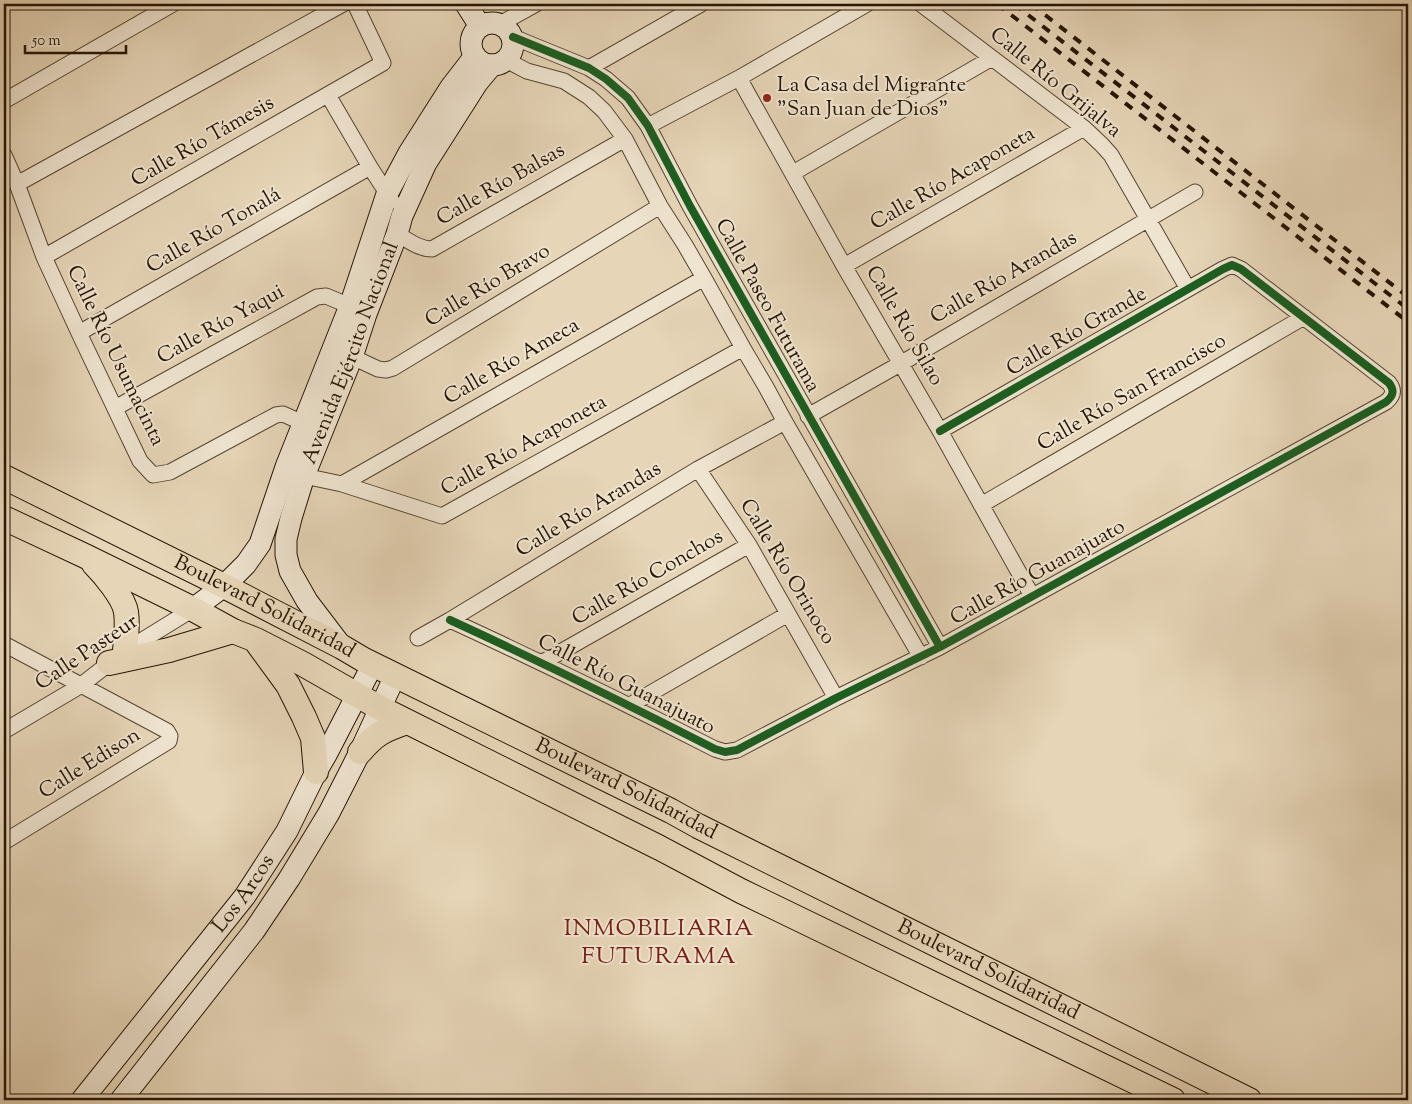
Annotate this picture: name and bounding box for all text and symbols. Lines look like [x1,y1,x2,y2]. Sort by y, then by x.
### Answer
street label: Calle Río Grijalva [983,20,1128,146]
scale bar [25,22,126,54]
text: 50 m [31,31,61,52]
place label: La Casa del Migrante "San Juan de Dios" [777,71,966,125]
street label: Calle Río Támesis [126,89,280,195]
marker: La Casa del Migrante "San Juan de Dios" [761,92,773,104]
street label: Calle Río Acaponeta [865,119,1041,238]
street label: Calle Río Balsas [431,136,571,234]
street label: Calle Río Tonalá [141,180,287,282]
street label: Calle Paseo Futurama [707,214,827,399]
street label: Calle Río Arandas [925,224,1083,332]
street label: Avenida Ejército Nacional [295,237,408,469]
street label: Calle Río Bravo [420,237,556,335]
street label: Calle Río Silao [857,260,951,392]
street label: Calle Río Usumacinta [58,261,172,452]
street label: Calle Río Yaqui [152,278,290,372]
street label: Calle Río Grande [1001,280,1153,384]
street label: Calle Río Ameca [439,311,586,413]
street label: Calle Río San Francisco [1032,327,1232,459]
street label: Calle Río Acaponeta [435,388,613,504]
street label: Calle Río Arandas [510,455,668,565]
street label: Calle Río Orinoco [732,493,842,651]
street label: Calle Río Guanajuato [945,512,1131,634]
street label: Calle Río Conchos [567,522,729,634]
street label: Boulevard Solidaridad [168,548,361,667]
street label: Calle Pasteur [29,607,145,699]
street label: Calle Río Guanajuato [532,627,720,743]
street label: Calle Edison [33,721,147,807]
street label: Boulevard Solidaridad [530,731,722,848]
street label: Los Arcos [206,849,283,940]
district label: INMOBILIARIA FUTURAMA [564,912,754,974]
street label: Boulevard Solidaridad [892,912,1085,1028]

